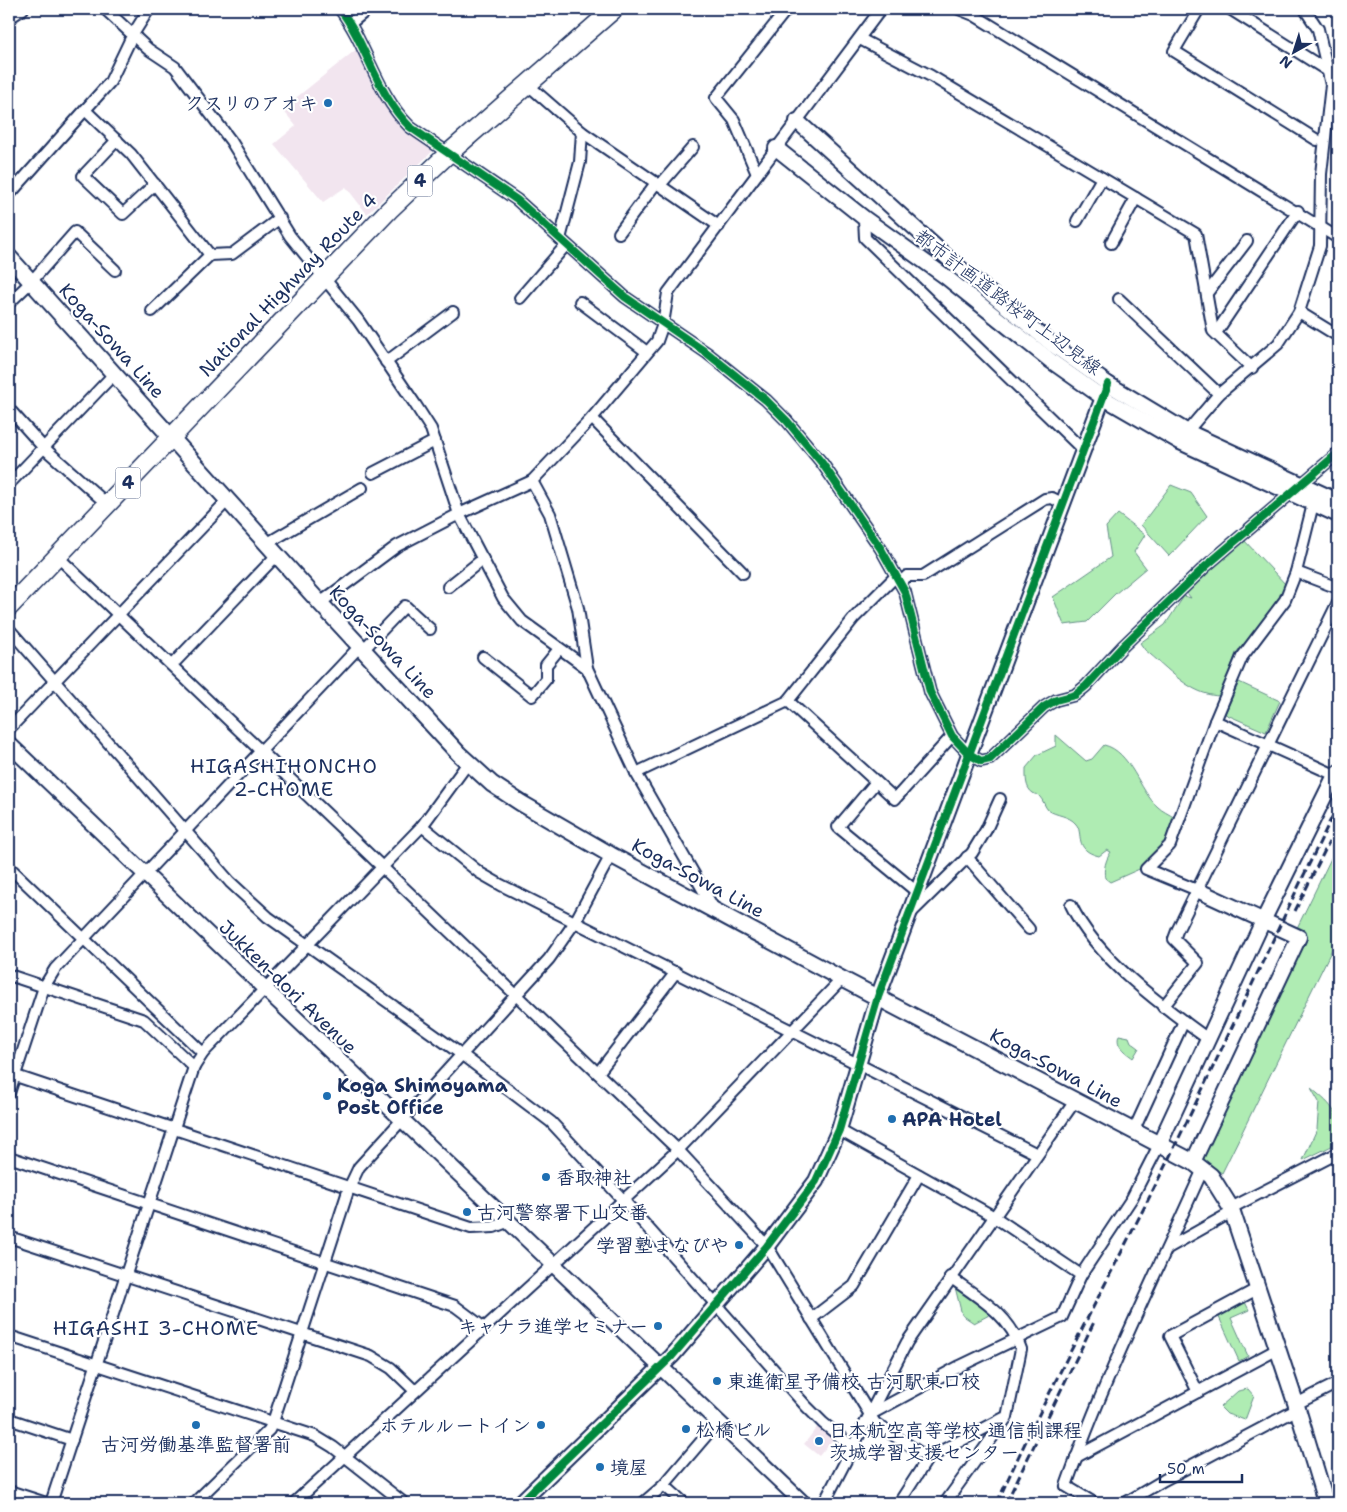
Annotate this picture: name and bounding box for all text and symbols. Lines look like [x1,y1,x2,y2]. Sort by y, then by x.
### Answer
north arrow [1270,28,1320,78]
text: N [1276,52,1296,73]
place label: クスリのアオキ [185,91,318,116]
marker: クスリのアオキ [322,97,334,109]
road number: 4 [408,166,432,197]
street label: National Highway Route 4 [194,188,382,382]
street label: 都市計画道路桜町上辺見線 [909,223,1107,381]
street label: Koga-Sowa Line [54,278,170,404]
road number: 4 [116,468,140,498]
street label: Koga-Sowa Line [324,580,442,704]
district label: HIGASHIHONCHO 2-CHOME [190,753,378,802]
street label: Koga-Sowa Line [627,833,769,923]
street label: Jukken-dori Avenue [214,914,362,1060]
street label: Koga-Sowa Line [985,1023,1127,1113]
place label: Koga Shimoyama Post Office [337,1073,508,1120]
marker: Koga Shimoyama Post Office [321,1090,333,1102]
place label: APA Hotel [902,1107,1002,1132]
marker: APA Hotel [886,1113,898,1125]
place label: 香取神社 [556,1165,632,1190]
marker: 香取神社 [540,1171,552,1183]
place label: 古河警察署下山交番 [477,1200,648,1225]
marker: 古河警察署下山交番 [461,1206,473,1218]
place label: 学習塾まなびや [596,1233,729,1258]
marker: 学習塾まなびや [733,1239,745,1251]
place label: キャナラ進学セミナー [458,1314,648,1339]
district label: HIGASHI 3-CHOME [53,1315,259,1341]
marker: キャナラ進学セミナー [652,1320,664,1332]
place label: 東進衛星予備校 古河駅東口校 [727,1369,981,1394]
marker: 東進衛星予備校 古河駅東口校 [711,1375,723,1387]
place label: ホテルルートイン [379,1413,531,1438]
place label: 松橋ビル [696,1417,772,1442]
place label: 日本航空高等学校 通信制課程 茨城学習支援センター [829,1418,1083,1465]
marker: 古河労働基準監督署前 [190,1419,202,1431]
marker: ホテルルートイン [535,1419,547,1431]
marker: 松橋ビル [680,1423,692,1435]
place label: 古河労働基準監督署前 [101,1432,291,1457]
marker: 日本航空高等学校 通信制課程 茨城学習支援センター [813,1435,825,1447]
scale bar [1160,1452,1242,1484]
place label: 境屋 [610,1455,648,1480]
text: 50 m [1167,1459,1205,1479]
marker: 境屋 [594,1461,606,1473]

